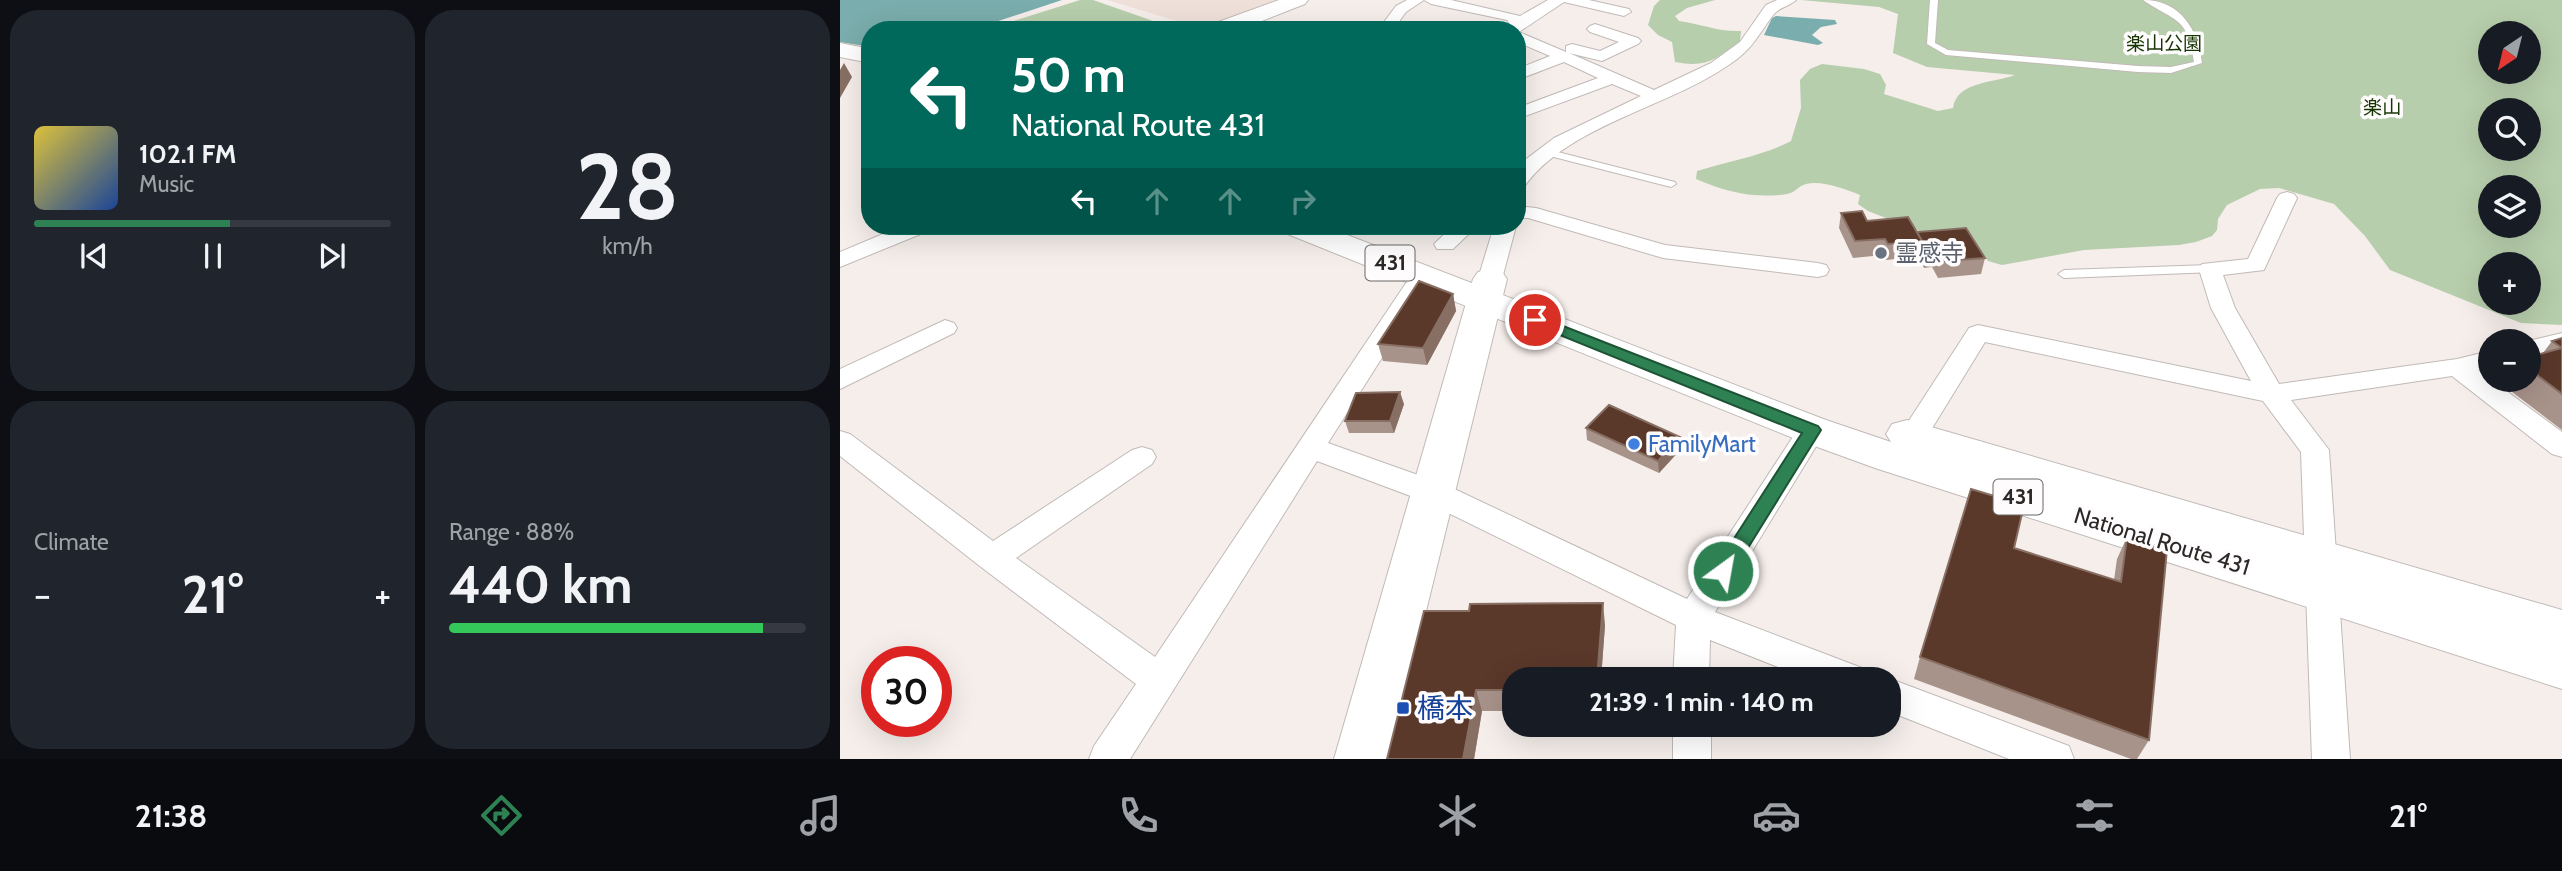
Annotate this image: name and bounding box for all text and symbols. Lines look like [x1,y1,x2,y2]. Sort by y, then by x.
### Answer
north arrow [2478,21,2541,84]
map controls [2478,21,2541,392]
park label: 楽山公園 [2126,32,2202,55]
text: 50 m [1011,45,1126,104]
icon: left [896,49,987,140]
park label: 楽山 [2363,96,2401,119]
button: search [2478,98,2541,161]
text: National Route 431 [1011,105,1265,144]
text: 28 [576,131,679,242]
text: 102.1 FM [139,138,236,170]
text: Music [139,170,194,198]
button: layers [2478,175,2541,238]
icon: left [1065,182,1103,220]
icon: ahead [1138,182,1176,220]
icon: ahead [1211,182,1249,220]
icon: right [1284,182,1322,220]
text: km/h [602,232,653,260]
icon: previous [75,237,113,275]
icon: pause [194,237,232,275]
icon: next [313,237,351,275]
place label: 霊感寺 [1895,239,1964,267]
marker: 霊感寺 [1873,245,1889,261]
road number: 431 [1366,246,1414,280]
button: + [2478,252,2541,315]
pin [1505,290,1565,350]
icon: arrive [1516,301,1554,339]
button: − [2478,329,2541,392]
place label: FamilyMart [1648,430,1756,458]
marker: FamilyMart [1626,436,1642,452]
road number: 431 [1994,480,2042,514]
street label: National Route 431 [2071,501,2253,581]
text: Range · 88% [449,518,574,546]
text: Climate [34,528,109,556]
position arrow [1686,534,1760,608]
text: 440 km [449,553,632,616]
text: 21° [182,563,243,626]
text: − [34,571,51,618]
text: + [374,571,391,618]
speed limit sign: 30 [861,646,952,737]
text: 21:39 · 1 min · 140 m [1589,686,1814,718]
place label: 橋本 [1417,691,1473,725]
marker: 橋本 [1395,700,1411,716]
icon: directions [477,791,526,840]
icon: music [796,791,845,840]
icon: phone [1114,791,1163,840]
icon: climate [1433,791,1482,840]
icon: car [1752,791,1801,840]
icon: filters [2070,791,2119,840]
text: 21:38 [135,796,207,835]
text: 21° [2389,796,2427,835]

